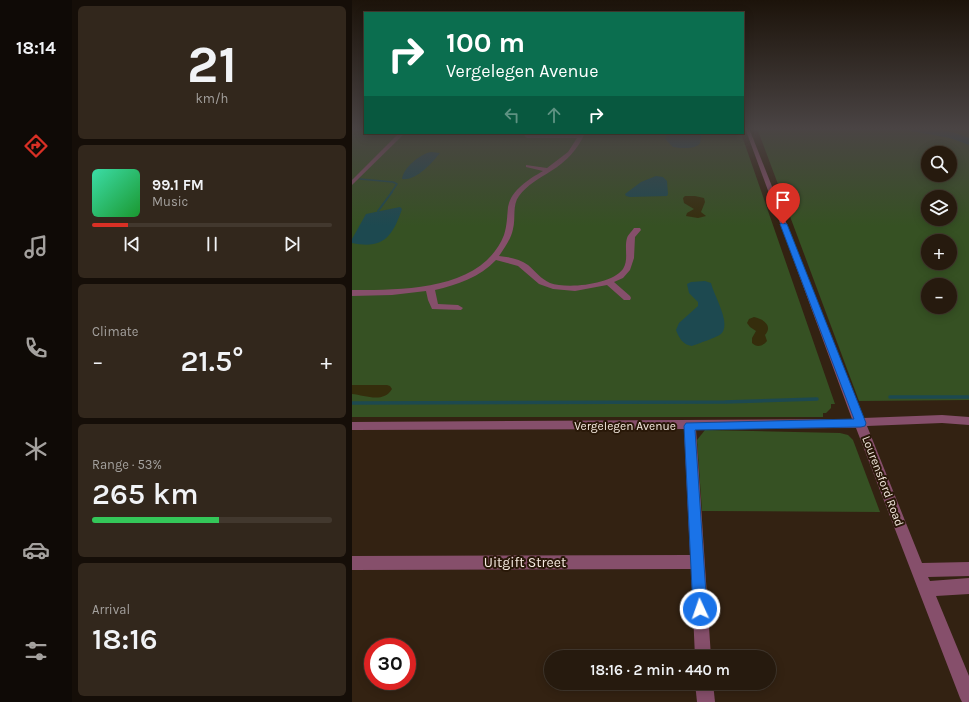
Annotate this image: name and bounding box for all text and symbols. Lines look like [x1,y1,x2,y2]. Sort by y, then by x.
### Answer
text: 100 m [446,26,525,59]
icon: right [380,28,432,80]
text: 21 [187,34,237,95]
text: 18:14 [16,37,56,59]
text: Vergelegen Avenue [446,60,598,82]
text: km/h [196,91,228,106]
icon: left [501,104,523,126]
icon: ahead [543,104,565,126]
icon: right [585,104,607,126]
icon: directions [22,132,50,160]
map controls [921,146,957,314]
button: search [921,146,957,182]
text: 99.1 FM [152,176,204,194]
pin [766,183,800,224]
icon: arrive [772,189,794,211]
button: layers [921,190,957,226]
text: Music [152,194,188,209]
icon: music [22,233,50,261]
icon: previous [121,233,143,255]
icon: pause [201,233,223,255]
icon: next [281,233,303,255]
button: + [921,234,957,270]
button: − [921,278,957,314]
text: Climate [92,324,138,339]
icon: phone [22,334,50,362]
text: 21.5° [180,343,244,379]
text: − [92,349,104,375]
text: + [320,349,332,375]
street label: Vergelegen Avenue [574,419,676,433]
street label: Lourensford Road [859,434,907,528]
icon: climate [22,435,50,463]
text: Range · 53% [92,457,162,472]
text: 265 km [92,476,199,512]
icon: car [22,536,50,564]
street label: Uitgift Street [484,554,566,571]
position arrow [679,588,721,630]
text: Arrival [92,602,130,617]
text: 18:16 [92,621,158,657]
icon: filters [22,637,50,665]
speed limit sign: 30 [364,638,416,690]
text: 18:16 · 2 min · 440 m [590,661,730,679]

